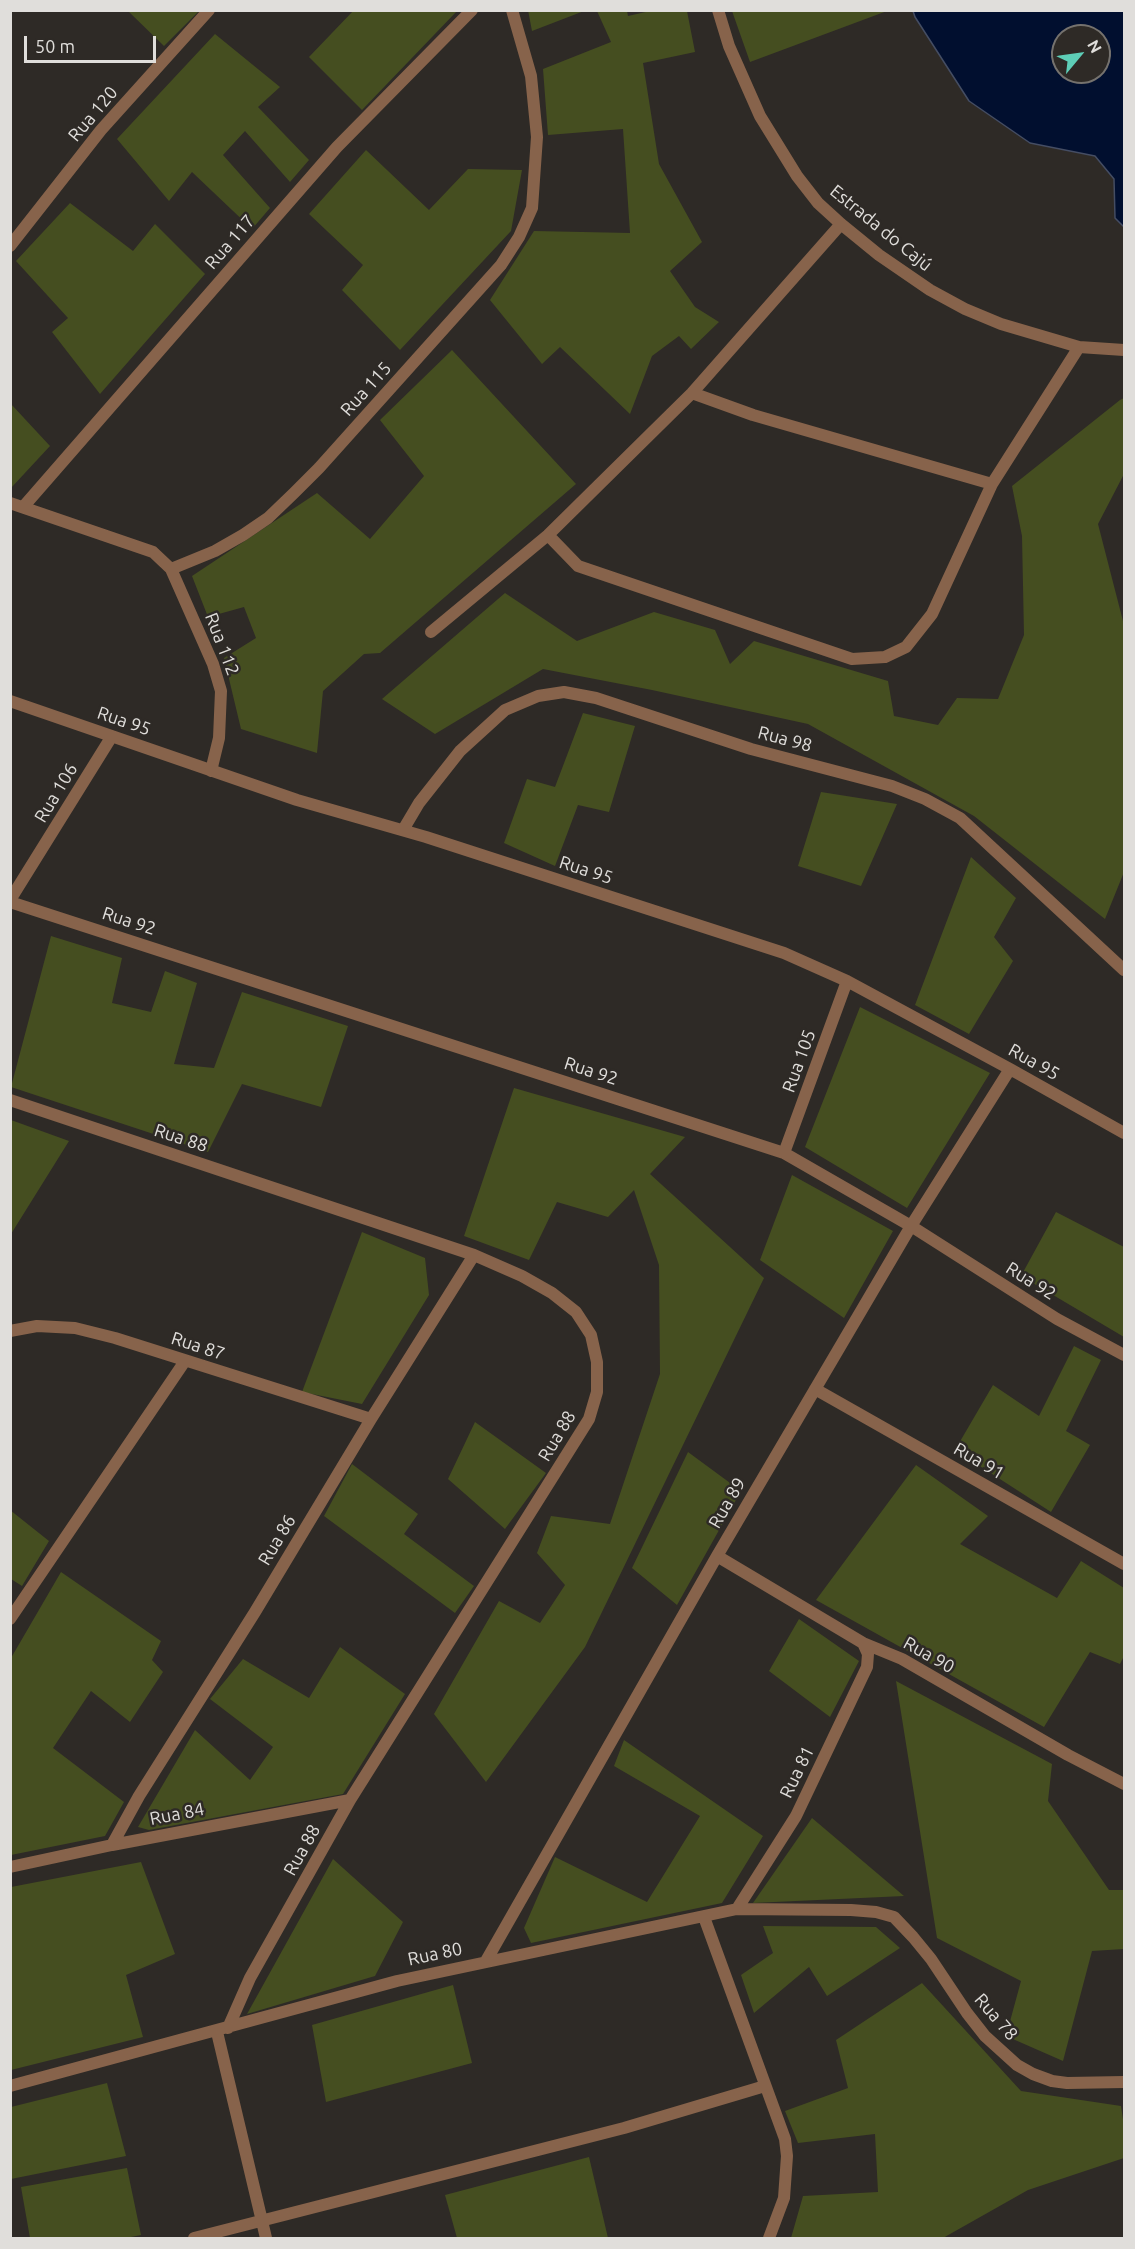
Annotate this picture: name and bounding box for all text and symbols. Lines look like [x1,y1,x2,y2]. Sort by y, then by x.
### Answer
scale bar [27,24,159,62]
north arrow [1051,24,1111,84]
text: 50 m [35,36,75,56]
text: N [1084,37,1106,56]
street label: Rua 120 [64,82,122,146]
street label: Estrada do Cajú [826,180,936,276]
street label: Rua 117 [200,210,260,274]
street label: Rua 115 [336,358,396,420]
street label: Rua 112 [200,610,244,678]
street label: Rua 95 [94,702,154,740]
street label: Rua 98 [756,721,814,757]
street label: Rua 106 [30,759,82,827]
street label: Rua 95 [556,851,616,889]
street label: Rua 92 [99,902,159,940]
street label: Rua 105 [778,1027,820,1095]
street label: Rua 95 [1005,1039,1063,1085]
street label: Rua 92 [561,1052,621,1090]
street label: Rua 88 [151,1119,211,1157]
street label: Rua 92 [1002,1257,1060,1305]
street label: Rua 87 [168,1327,228,1365]
street label: Rua 88 [534,1407,580,1465]
street label: Rua 91 [950,1438,1008,1484]
street label: Rua 89 [704,1474,750,1532]
street label: Rua 86 [254,1511,300,1569]
street label: Rua 90 [900,1632,958,1678]
street label: Rua 81 [775,1742,819,1802]
street label: Rua 84 [148,1798,206,1830]
street label: Rua 88 [279,1821,325,1879]
street label: Rua 80 [406,1938,464,1970]
street label: Rua 78 [970,1989,1022,2045]

